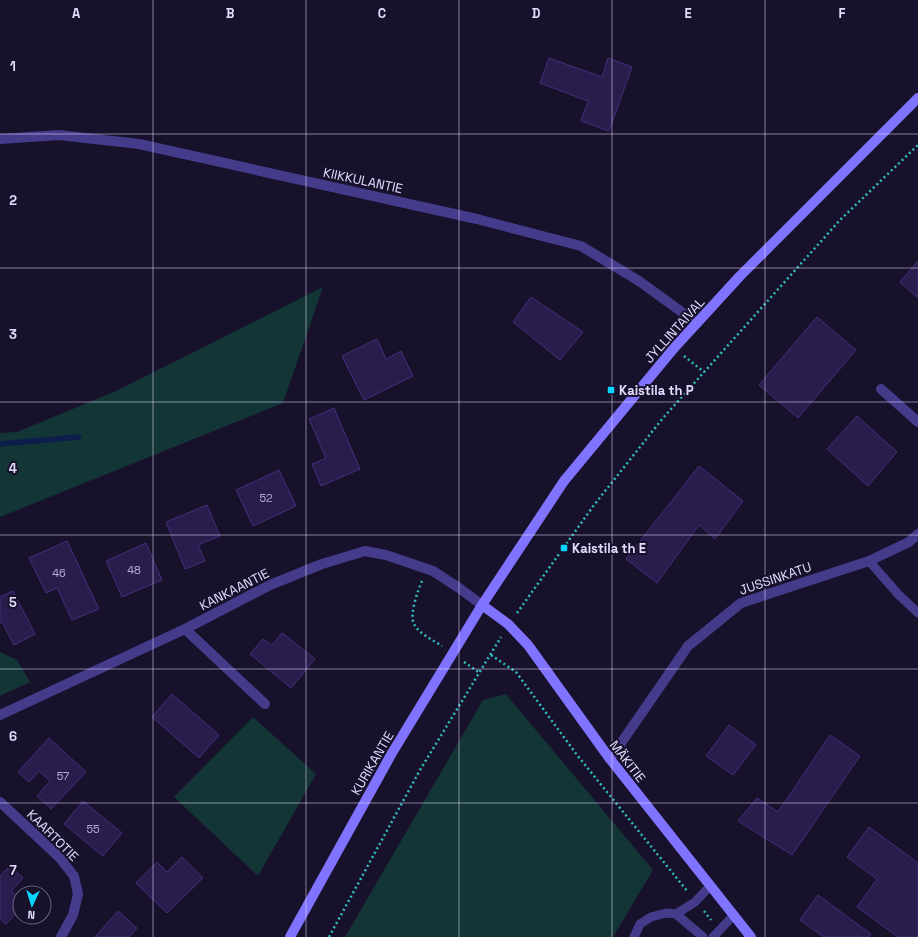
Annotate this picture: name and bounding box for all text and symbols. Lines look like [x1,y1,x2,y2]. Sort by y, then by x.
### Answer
text: A [72,5,81,22]
text: B [226,5,235,22]
text: C [378,5,386,22]
text: D [532,5,541,22]
text: E [684,5,692,22]
text: F [839,5,846,22]
text: 1 [10,58,16,75]
street label: KIIKKULANTIE [322,164,404,197]
text: 2 [9,192,17,209]
street label: JYLLINTAIVAL [641,294,708,367]
text: 3 [9,326,17,343]
place label: Kaistila th P [619,382,694,399]
marker: Kaistila th P [606,385,616,395]
text: 4 [9,460,17,477]
house number: 52 [259,491,273,505]
place label: Kaistila th E [572,540,646,557]
marker: Kaistila th E [559,543,569,553]
street label: JUSSINKATU [737,558,814,599]
house number: 48 [127,563,141,577]
street label: KANKAANTIE [197,565,272,614]
house number: 46 [52,566,66,580]
text: 5 [9,594,17,611]
text: 6 [9,728,17,745]
street label: KURIKANTIE [347,728,398,798]
street label: MÄKITIE [606,737,649,786]
house number: 57 [57,769,69,783]
street label: KAARTOTIE [23,806,82,865]
house number: 55 [86,822,100,836]
text: 7 [9,862,17,879]
north arrow [12,885,52,925]
text: N [27,908,35,922]

